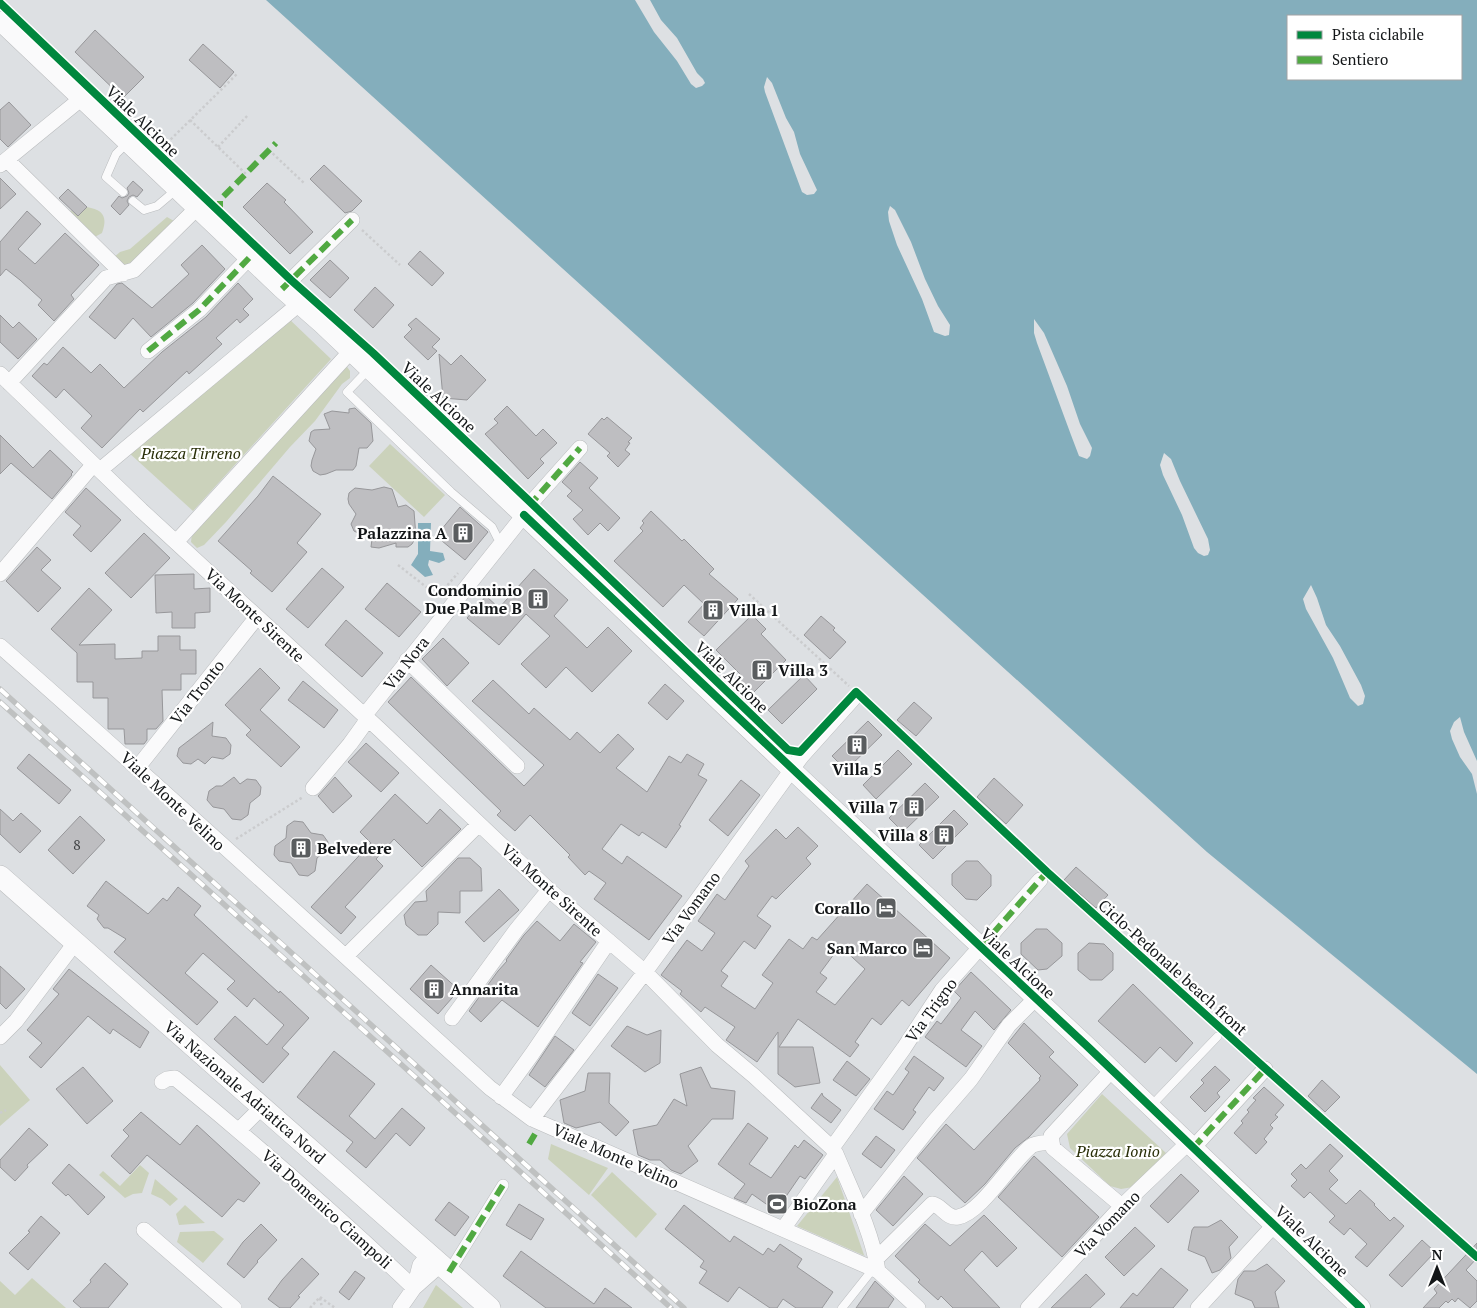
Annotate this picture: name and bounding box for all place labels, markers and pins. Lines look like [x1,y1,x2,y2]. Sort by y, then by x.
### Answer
building icon: Palazzina A [451,521,475,545]
place label: Palazzina A [357,522,447,544]
place label: Condominio Due Palme B [425,579,522,619]
building icon: Condominio Due Palme B [526,587,550,611]
building icon: Villa 1 [701,598,725,622]
place label: Villa 1 [729,599,779,621]
building icon: Villa 3 [750,658,774,682]
place label: Villa 3 [778,659,828,681]
building icon: Villa 5 [845,733,869,757]
place label: Villa 5 [832,758,882,780]
building icon: Villa 7 [902,795,926,819]
place label: Villa 7 [848,796,898,818]
building icon: Villa 8 [932,823,956,847]
place label: Villa 8 [878,824,928,846]
building icon: Belvedere [289,836,313,860]
place label: Belvedere [317,837,392,859]
hotel icon: Corallo [874,896,898,920]
place label: Corallo [814,897,870,919]
hotel icon: San Marco [911,936,935,960]
place label: San Marco [827,937,907,959]
building icon: Annarita [422,977,446,1001]
place label: Annarita [450,978,519,1000]
sports icon: BioZona [765,1192,789,1216]
place label: BioZona [793,1193,857,1215]

